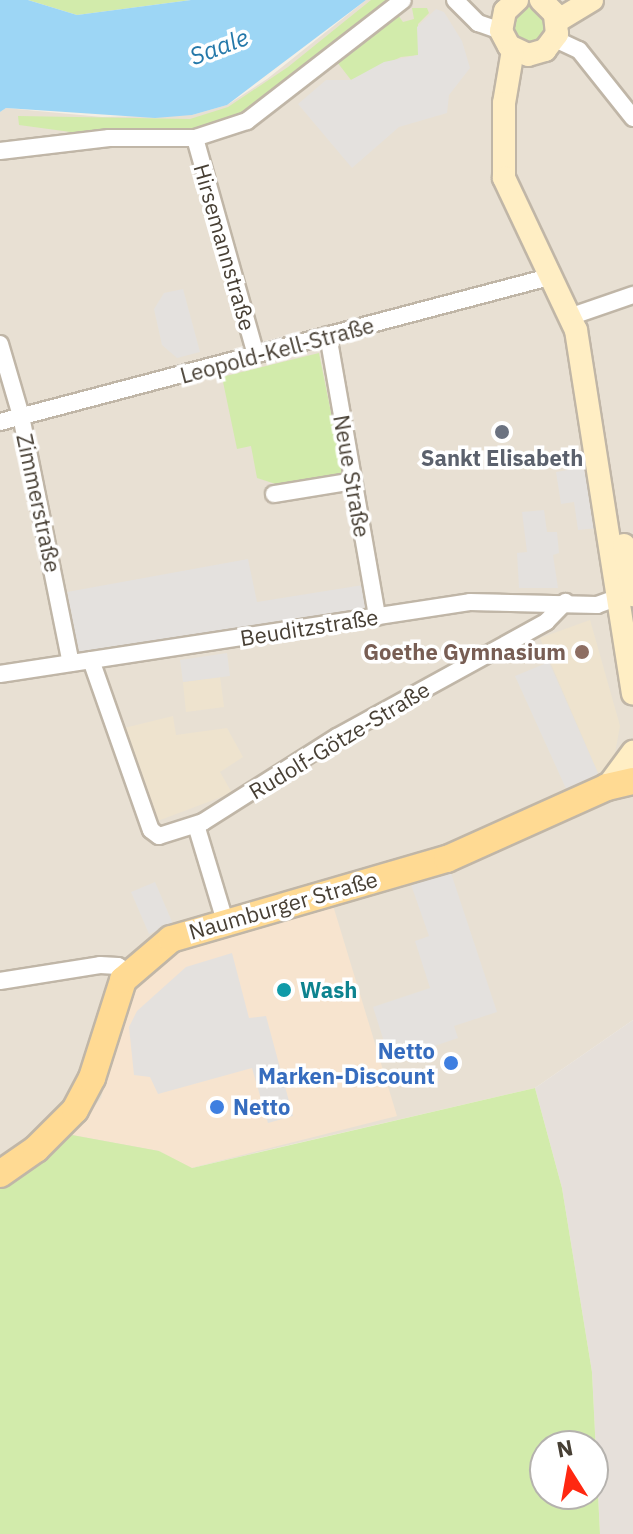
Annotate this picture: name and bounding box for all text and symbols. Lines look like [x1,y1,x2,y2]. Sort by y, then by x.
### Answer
water label: Saale [186,23,252,71]
street label: Hirsemannstraße [189,161,261,333]
street label: Leopold-Kell-Straße [177,311,377,389]
street label: Neue Straße [328,413,376,539]
marker: Sankt Elisabeth [493,423,511,441]
street label: Zimmerstraße [11,431,67,575]
place label: Sankt Elisabeth [421,445,583,471]
street label: Beuditzstraße [238,603,380,651]
place label: Goethe Gymnasium [363,639,566,665]
marker: Goethe Gymnasium [573,643,591,661]
street label: Rudolf-Götze-Straße [244,676,434,804]
street label: Naumburger Straße [186,865,380,945]
place label: Wash [300,977,357,1003]
marker: Wash [275,981,293,999]
place label: Netto Marken-Discount [258,1037,435,1088]
marker: Netto Marken-Discount [442,1054,460,1072]
place label: Netto [233,1094,290,1120]
marker: Netto [208,1098,226,1116]
north arrow [529,1430,609,1510]
text: N [554,1432,575,1464]

